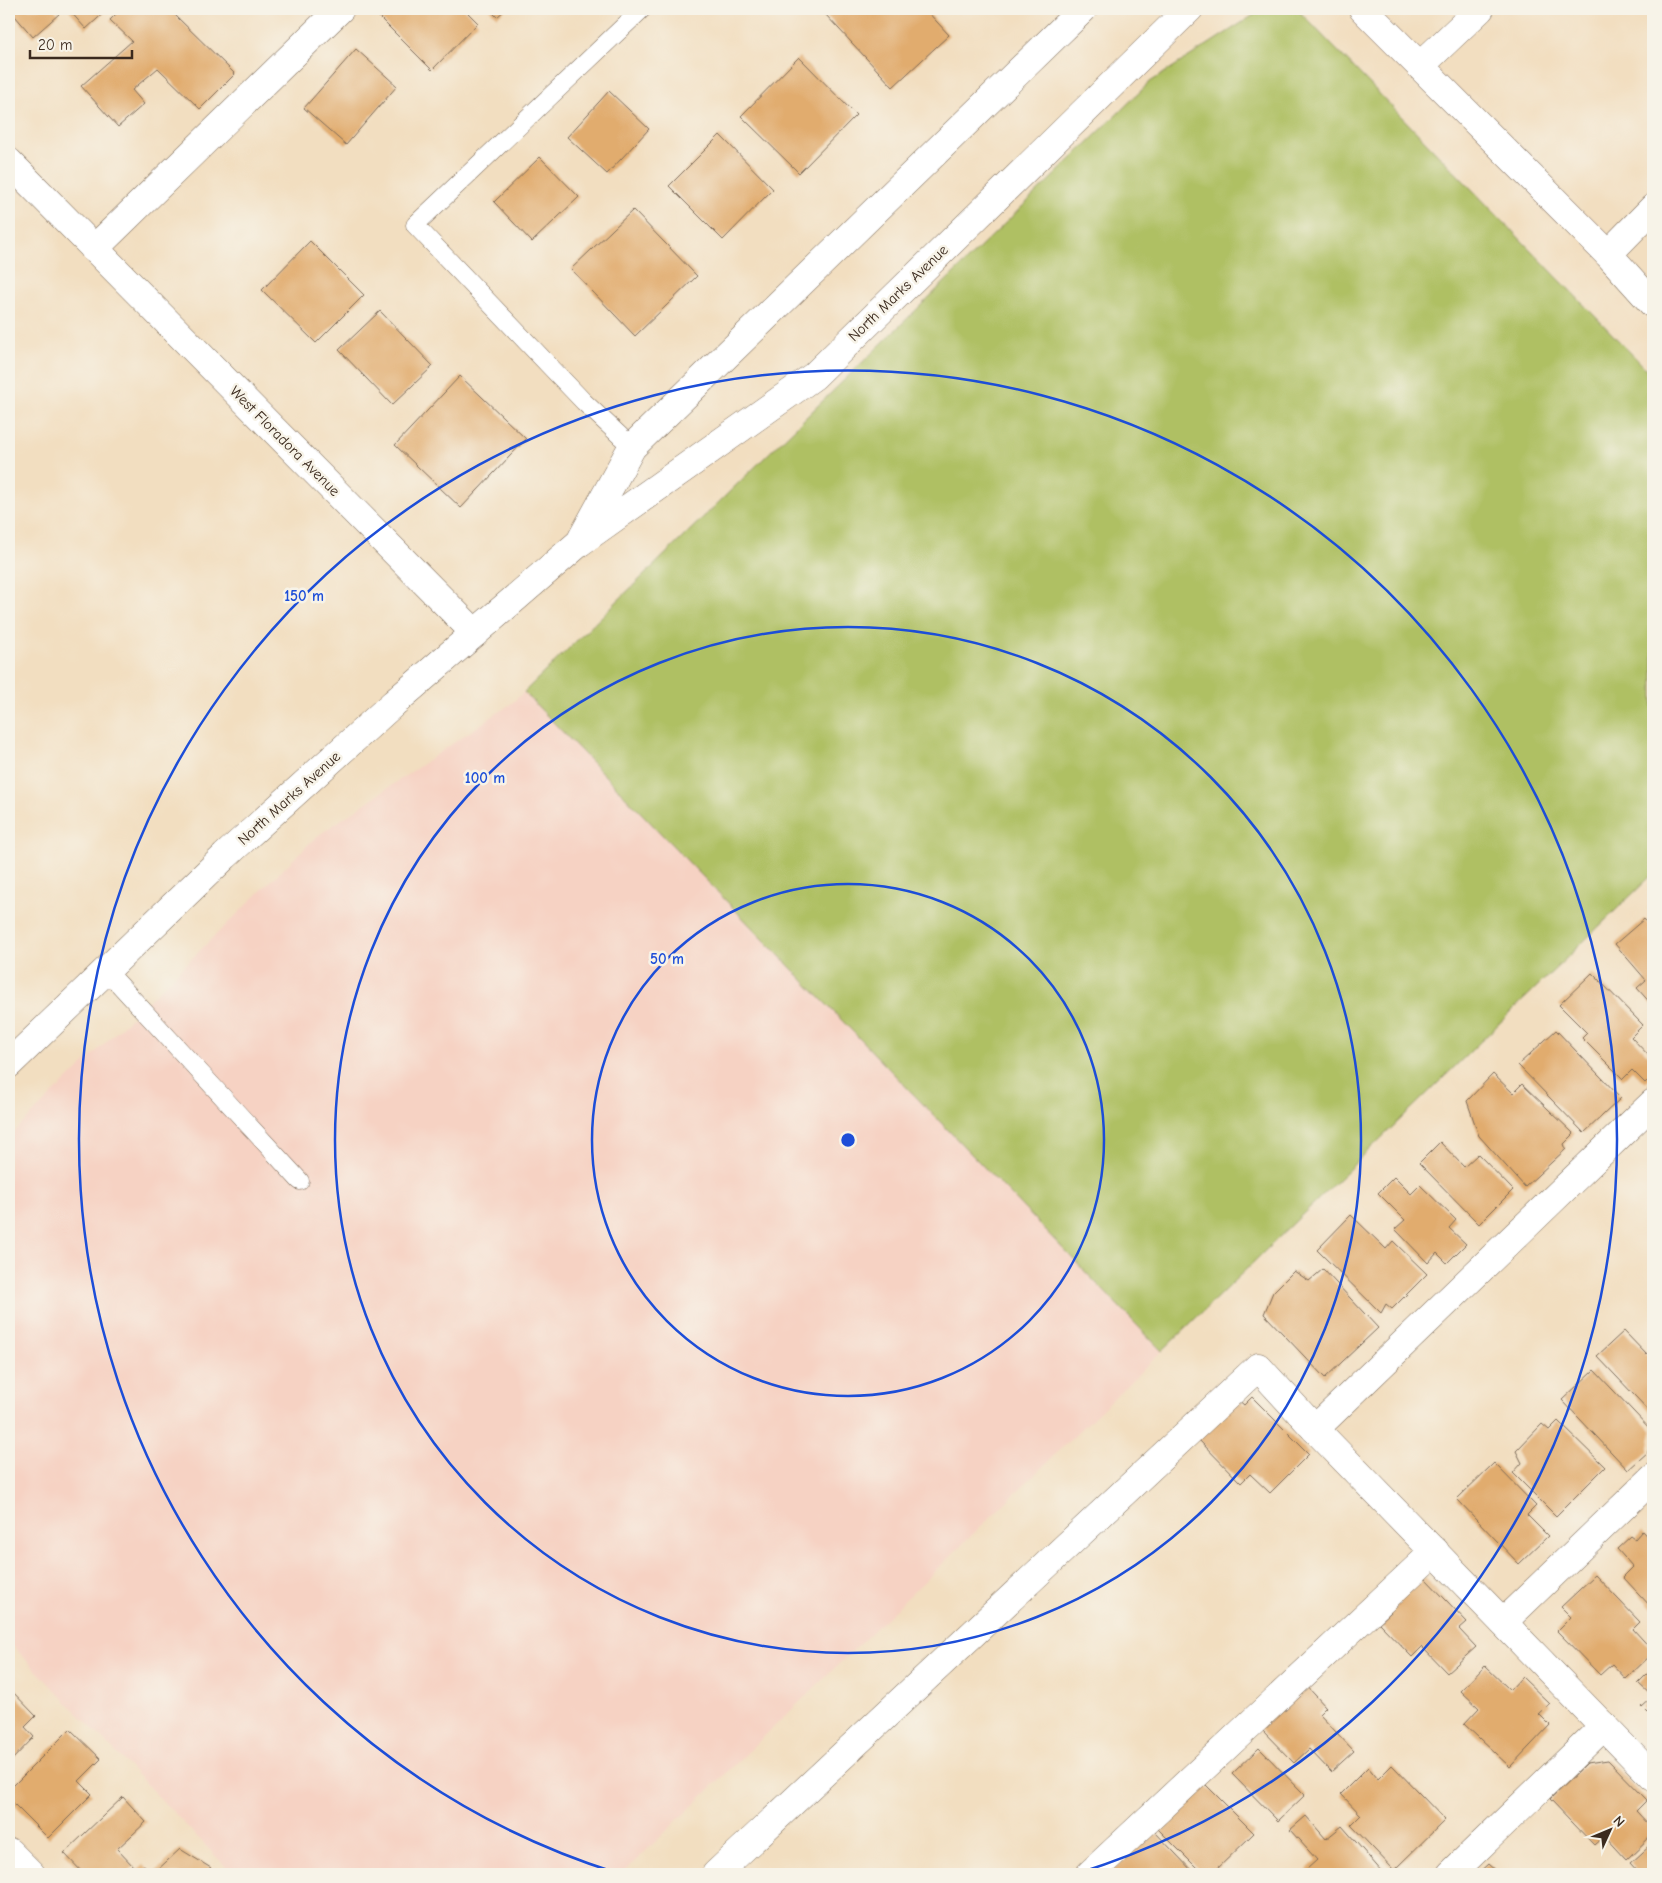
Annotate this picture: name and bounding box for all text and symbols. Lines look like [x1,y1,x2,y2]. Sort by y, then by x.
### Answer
scale bar [30,28,132,60]
text: 20 m [38,36,72,54]
street label: North Marks Avenue [844,241,952,345]
street label: West Floradora Avenue [226,382,344,500]
text: 150 m [284,587,324,605]
street label: North Marks Avenue [234,747,344,849]
text: 100 m [465,769,505,787]
text: 50 m [650,950,684,968]
centre of rings [839,1131,857,1149]
north arrow [1584,1806,1634,1856]
text: N [1610,1812,1628,1831]

